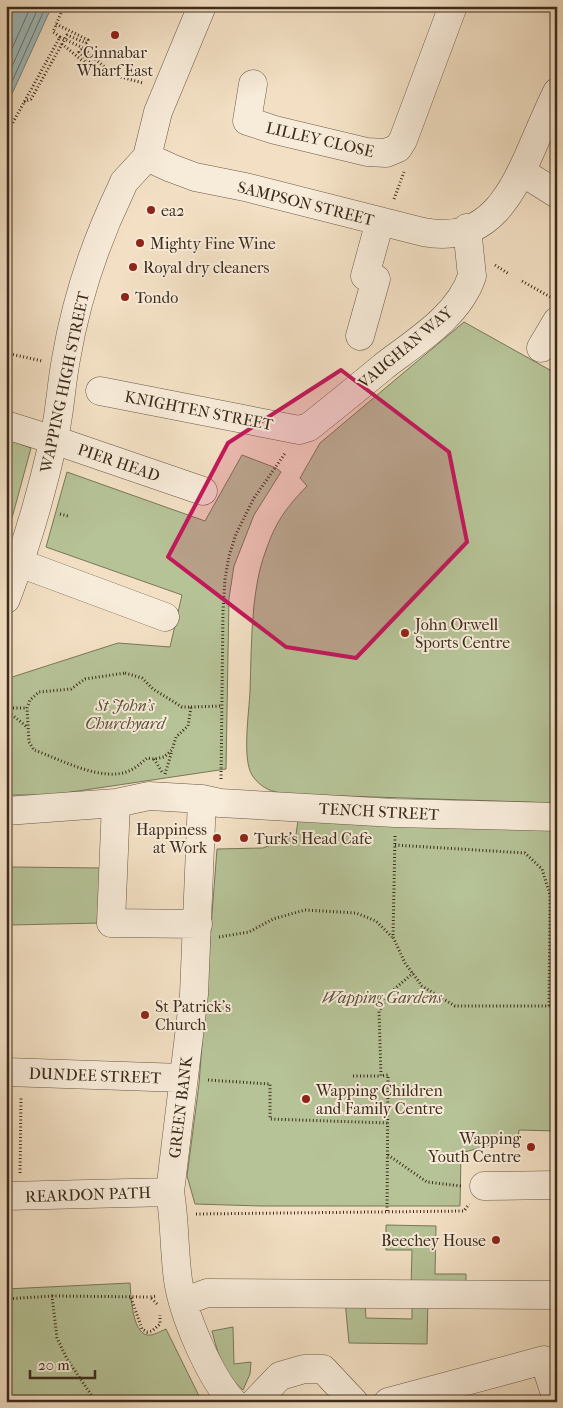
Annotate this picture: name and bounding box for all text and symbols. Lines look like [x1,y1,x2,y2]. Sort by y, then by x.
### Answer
marker: Cinnabar Wharf East [109,29,121,41]
place label: Cinnabar Wharf East [76,43,153,80]
street label: LILLEY CLOSE [264,118,376,161]
street label: SAMPSON STREET [236,177,376,230]
place label: ea2 [161,201,185,220]
marker: ea2 [145,204,157,216]
place label: Mighty Fine Wine [150,234,276,253]
marker: Mighty Fine Wine [134,237,146,249]
place label: Royal dry cleaners [143,258,270,277]
marker: Royal dry cleaners [127,261,139,273]
place label: Tondo [135,288,178,307]
street label: WAPPING HIGH STREET [36,290,93,475]
marker: Tondo [119,291,131,303]
street label: VAUGHAN WAY [354,302,457,393]
street label: KNIGHTEN STREET [123,387,275,434]
street label: PIER HEAD [75,440,162,485]
place label: John Orwell Sports Centre [413,615,510,652]
marker: John Orwell Sports Centre [399,627,411,639]
park label: St John's Churchyard [85,696,167,733]
street label: TENCH STREET [318,799,440,824]
place label: Happiness at Work [136,820,208,857]
place label: Turk's Head Cafe [254,829,372,848]
marker: Happiness at Work [211,832,223,844]
marker: Turk's Head Cafe [238,832,250,844]
park label: Wapping Gardens [322,988,443,1007]
place label: St Patrick's Church [155,997,231,1034]
marker: St Patrick's Church [139,1009,151,1021]
street label: GREEN BANK [165,1054,196,1159]
street label: DUNDEE STREET [28,1064,162,1087]
place label: Wapping Children and Family Centre [315,1081,443,1118]
marker: Wapping Children and Family Centre [300,1093,312,1105]
place label: Wapping Youth Centre [427,1129,521,1166]
marker: Wapping Youth Centre [525,1141,537,1153]
street label: REARDON PATH [25,1183,152,1206]
place label: Beechey House [381,1231,486,1250]
marker: Beechey House [490,1234,502,1246]
scale bar [30,1348,95,1380]
text: 20 m [38,1356,70,1374]

